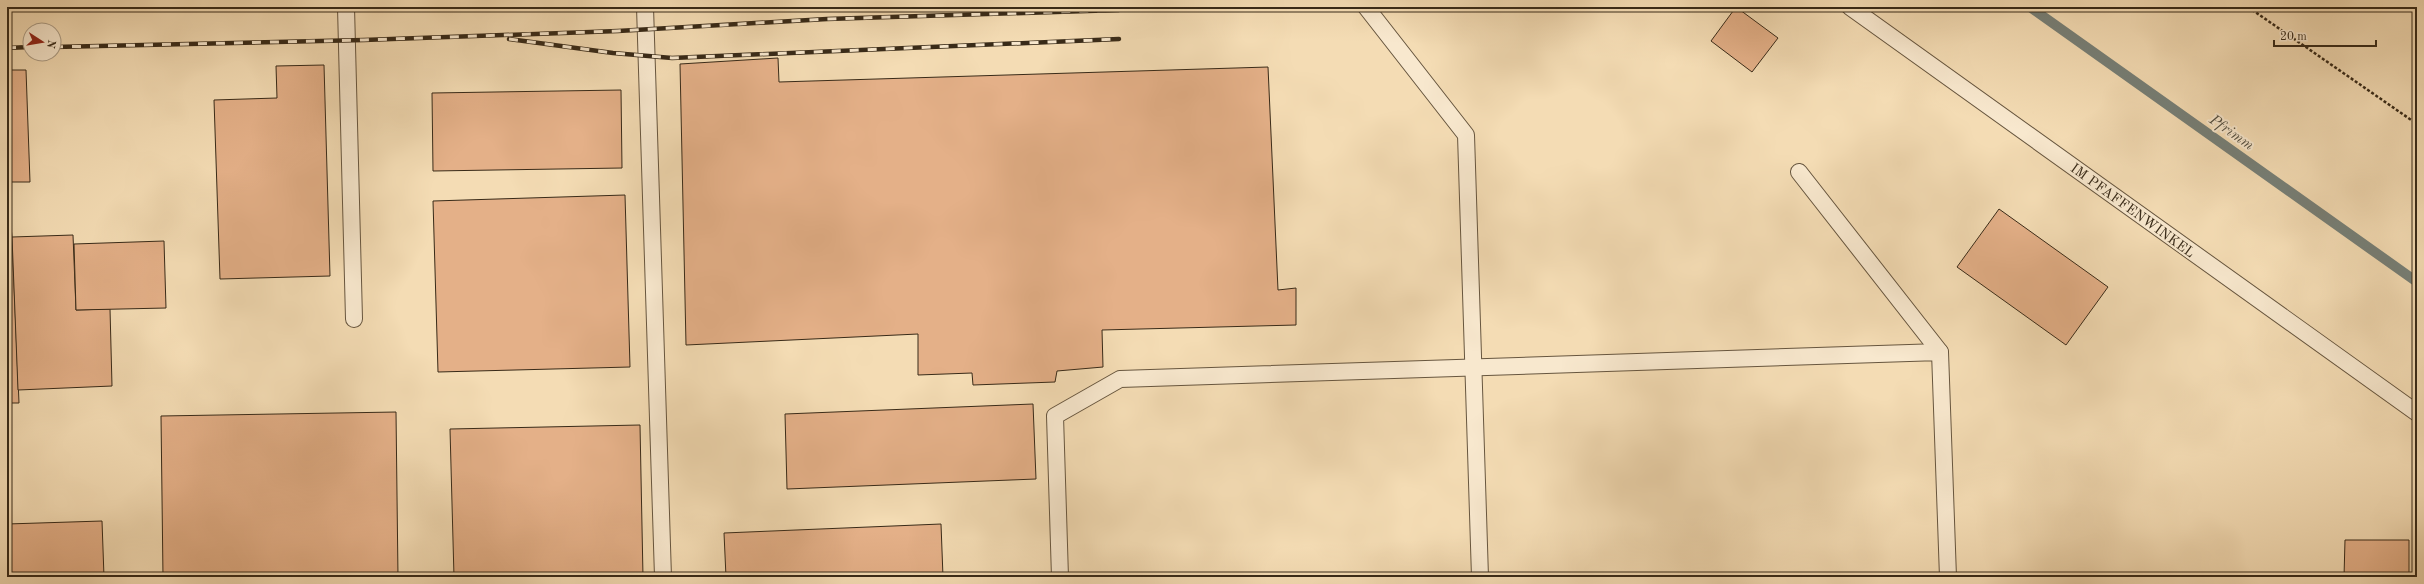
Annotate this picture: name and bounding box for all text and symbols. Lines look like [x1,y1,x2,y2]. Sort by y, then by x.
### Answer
north arrow [22,22,62,62]
scale bar [2274,22,2376,48]
text: 20 m [2280,31,2307,43]
text: N [44,39,57,50]
water label: Pfrimm [2205,112,2256,154]
street label: IM PFAFFENWINKEL [2068,161,2197,261]

